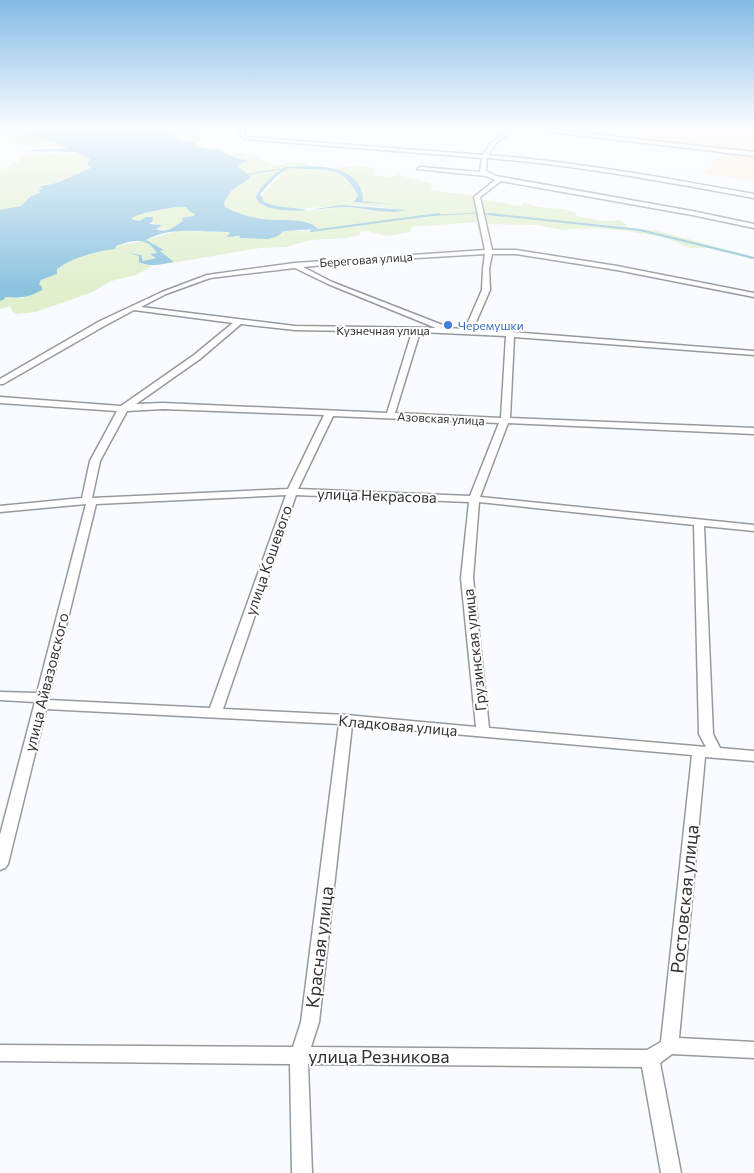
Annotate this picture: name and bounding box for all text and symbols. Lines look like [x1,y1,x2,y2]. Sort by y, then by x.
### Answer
street label: Береговая улица [319,249,413,269]
place label: Черемушки [458,318,524,332]
marker: Черемушки [442,319,454,331]
street label: Кузнечная улица [336,323,430,337]
street label: Азовская улица [397,409,485,427]
street label: улица Некрасова [317,484,437,506]
street label: улица Кошевого [241,503,295,617]
street label: Грузинская улица [459,588,489,712]
street label: улица Айвазовского [20,611,72,753]
street label: Кладковая улица [338,711,458,739]
street label: Ростовская улица [665,824,703,974]
street label: Красная улица [301,885,337,1009]
street label: улица Резникова [308,1045,450,1067]

